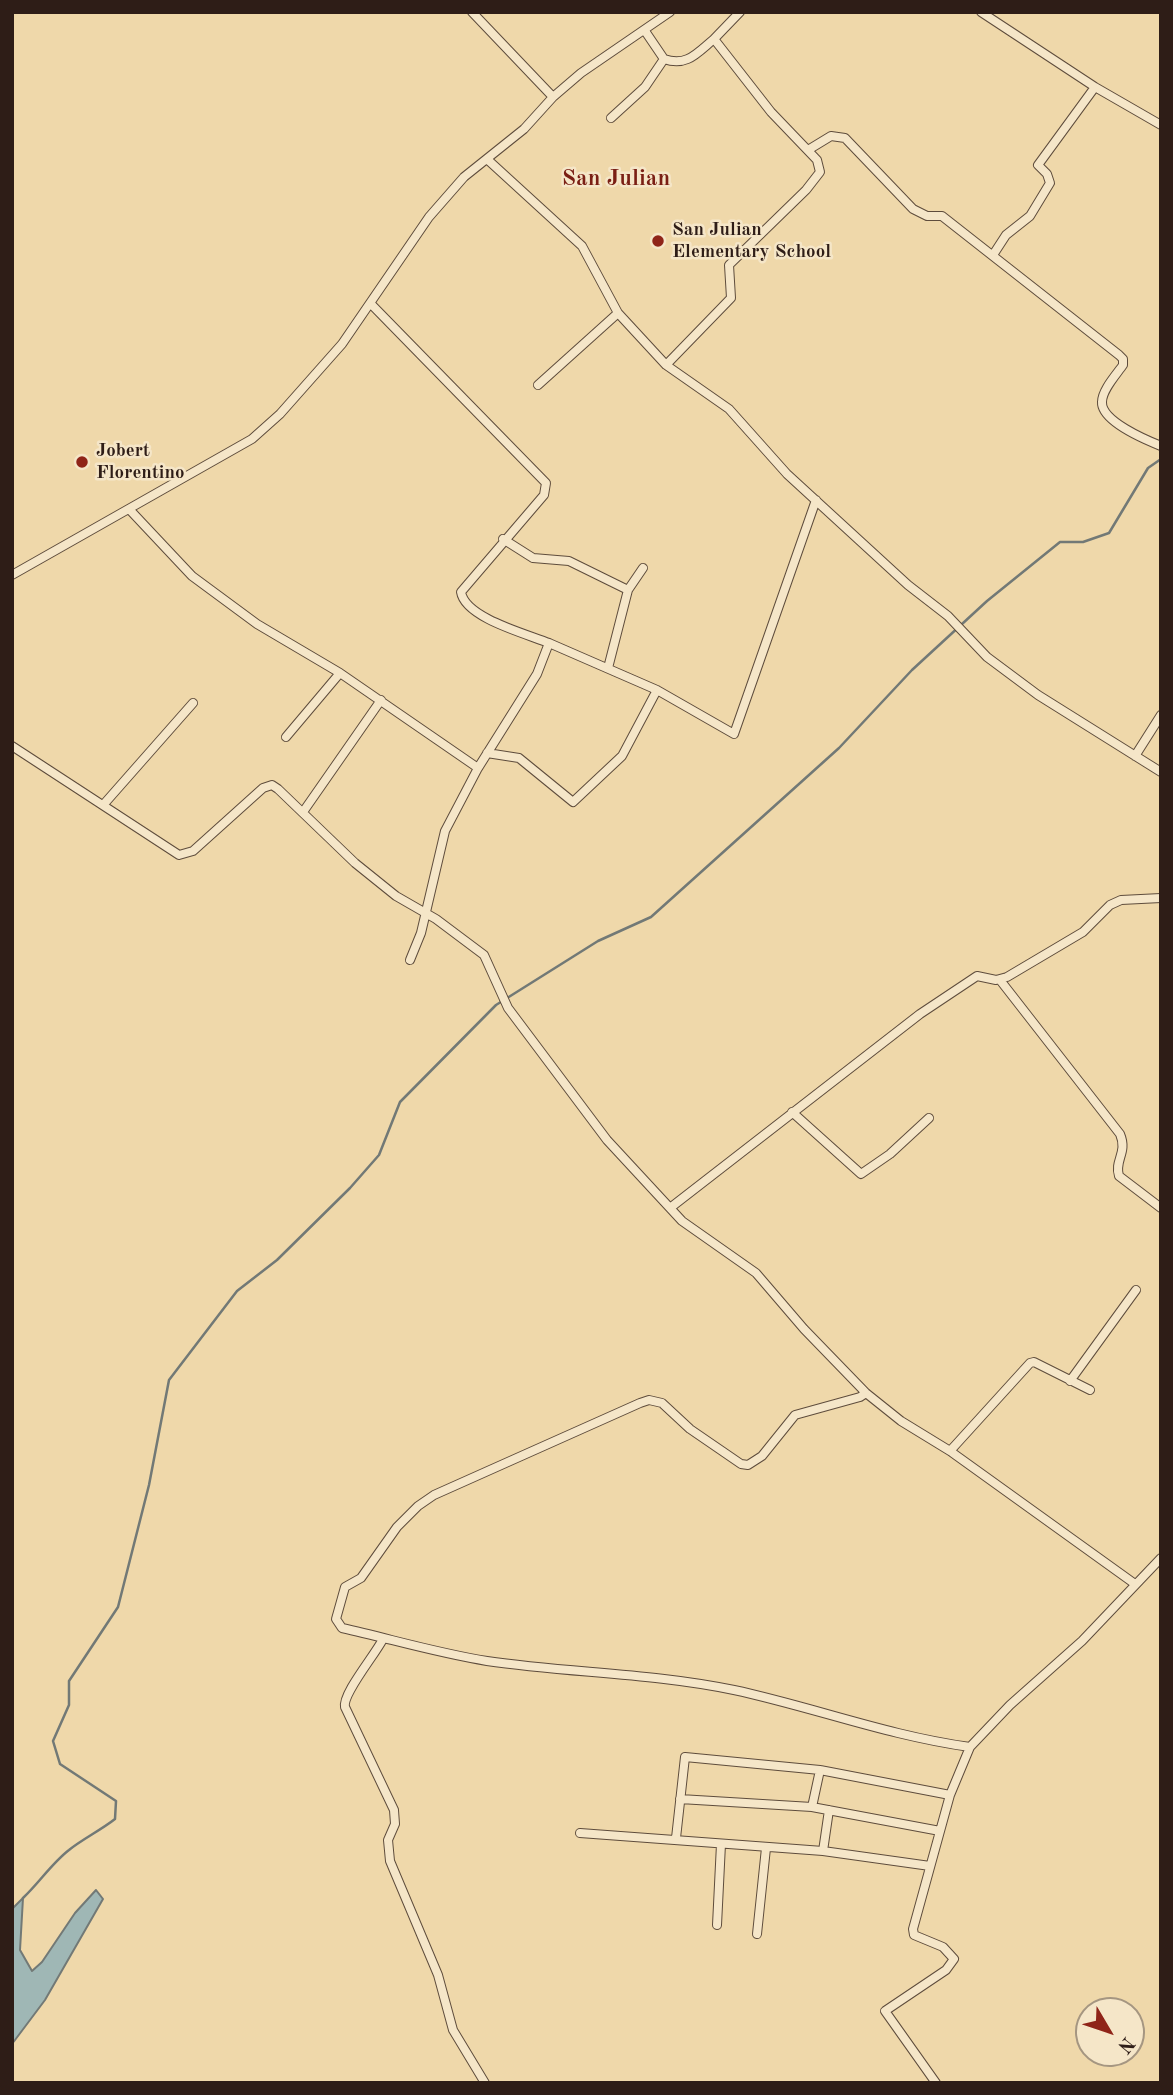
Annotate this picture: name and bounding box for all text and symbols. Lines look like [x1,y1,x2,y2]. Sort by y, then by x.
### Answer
district label: San Julian [562,165,670,193]
place label: San Julian Elementary School [672,219,831,263]
marker: San Julian Elementary School [650,233,666,249]
place label: Jobert Florentino [96,440,185,484]
marker: Jobert Florentino [74,454,90,470]
north arrow [1075,1997,1145,2067]
text: N [1113,2033,1137,2056]

